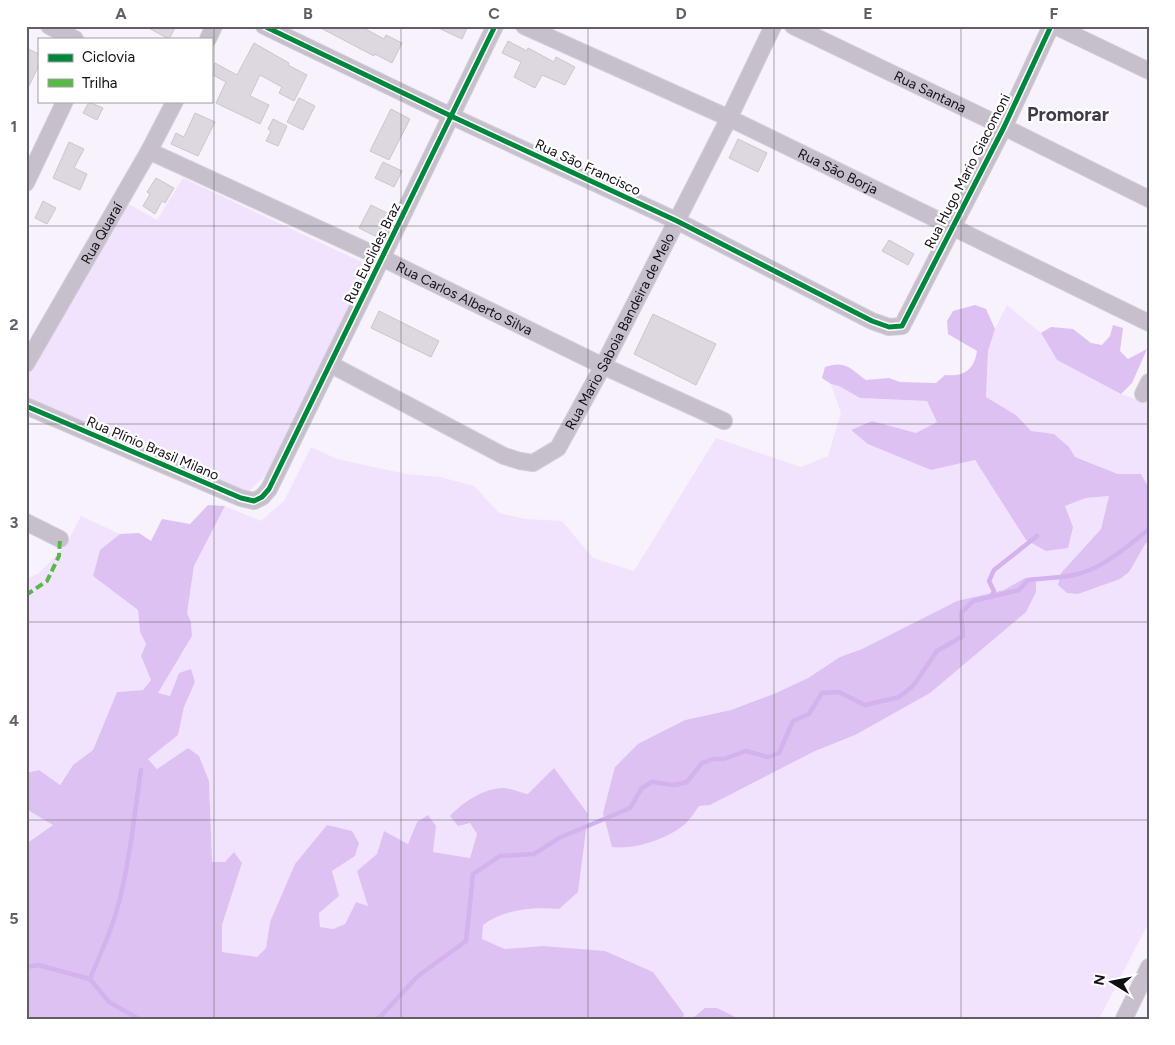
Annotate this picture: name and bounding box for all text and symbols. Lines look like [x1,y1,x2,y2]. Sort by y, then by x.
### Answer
text: A [115,4,127,23]
text: B [303,4,313,23]
text: C [488,4,500,23]
text: D [675,4,687,23]
text: E [863,4,873,23]
text: F [1050,4,1059,23]
legend [38,38,212,102]
text: Ciclovia [82,48,135,66]
street label: Rua Santana [891,68,969,117]
text: Trilha [82,74,117,92]
street label: Rua Hugo Mario Giacomoni [921,91,1014,252]
district label: Promorar [1027,103,1109,126]
text: 1 [11,117,17,136]
street label: Rua São Francisco [532,136,643,199]
street label: Rua São Borja [795,145,881,198]
street label: Rua Quaraí [78,199,127,267]
street label: Rua Euclides Braz [341,200,404,307]
street label: Rua Mario Saboia Bandeira de Melo [562,230,678,433]
street label: Rua Carlos Alberto Silva [393,258,535,339]
text: 2 [9,315,19,334]
street label: Rua Plínio Brasil Milano [84,413,222,484]
text: 3 [10,513,19,532]
text: 4 [9,711,19,730]
text: 5 [9,909,19,928]
north arrow [1088,958,1138,1008]
text: N [1090,973,1109,987]

